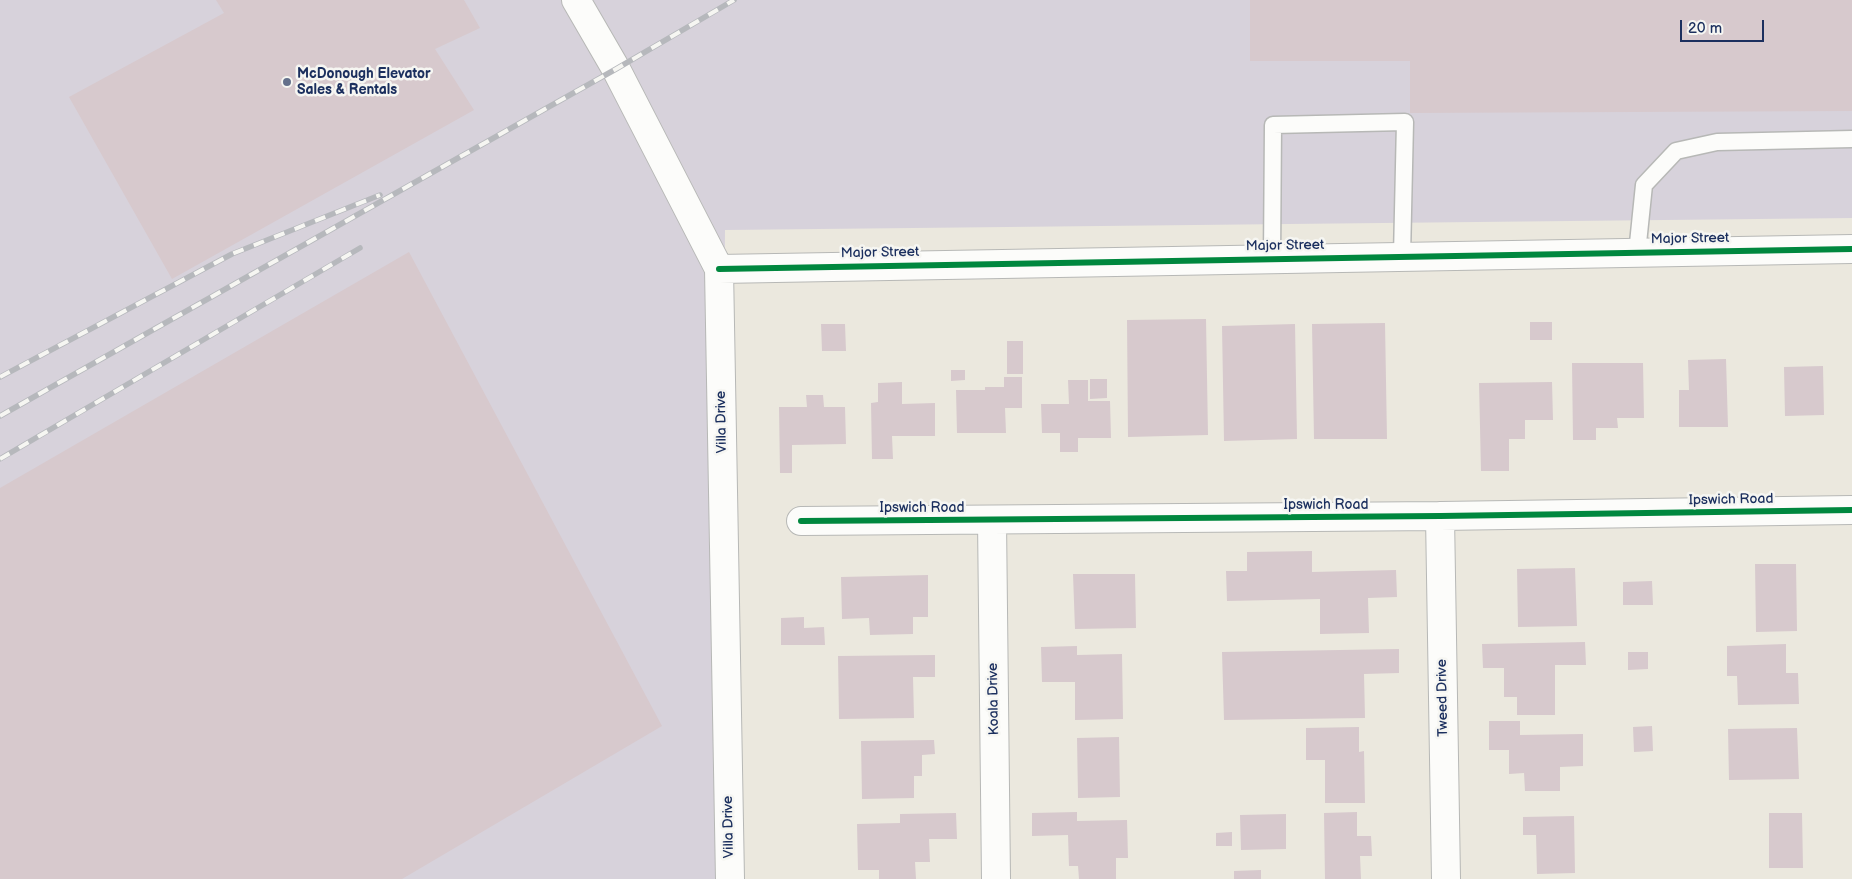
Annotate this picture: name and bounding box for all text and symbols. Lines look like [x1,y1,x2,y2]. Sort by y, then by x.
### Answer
scale bar [1682,10,1766,42]
text: 20 m [1688,19,1722,38]
place label: McDonough Elevator Sales & Rentals [297,66,431,98]
marker: McDonough Elevator Sales & Rentals [281,76,293,88]
street label: Major Street [1651,230,1729,248]
street label: Major Street [1246,237,1324,255]
street label: Major Street [841,244,919,262]
street label: Villa Drive [713,391,731,453]
street label: Ipswich Road [1688,491,1774,509]
street label: Ipswich Road [1284,497,1368,513]
street label: Ipswich Road [880,500,964,516]
street label: Tweed Drive [1434,659,1452,737]
street label: Koala Drive [985,663,1003,735]
street label: Villa Drive [720,796,738,858]

